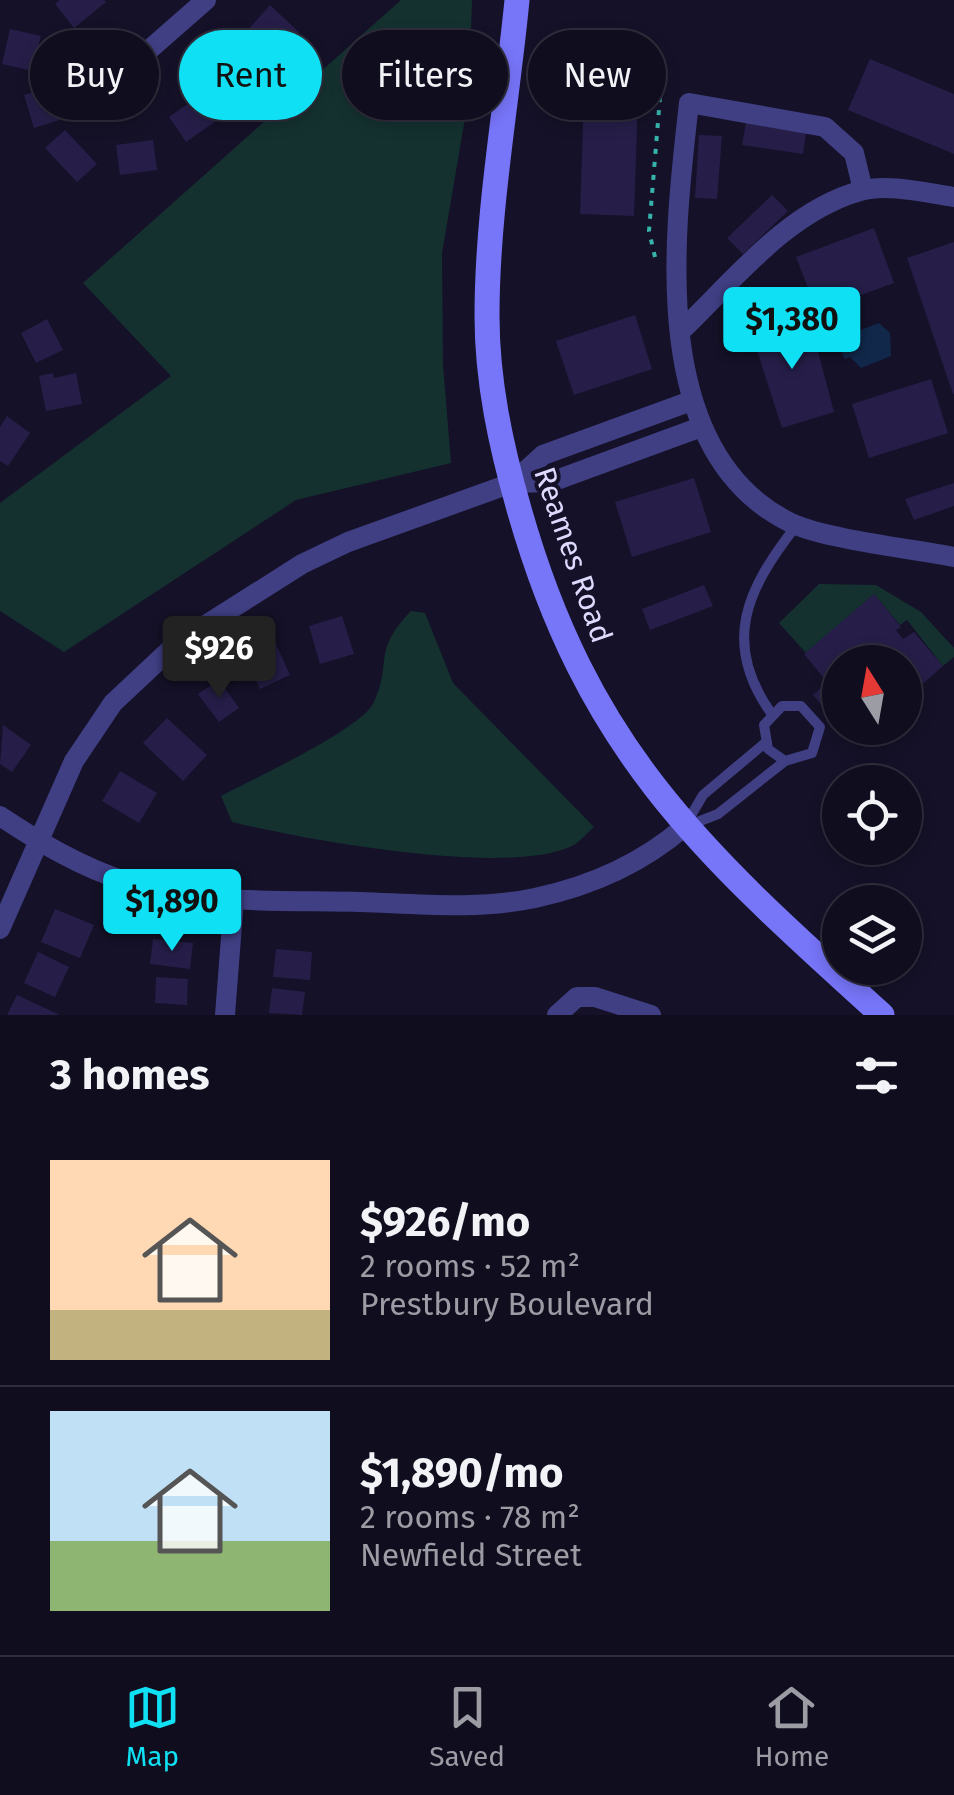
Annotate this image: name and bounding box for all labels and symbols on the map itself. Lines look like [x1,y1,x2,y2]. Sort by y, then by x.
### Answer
pin: $1,380 [711,287,873,372]
street label: Reames Road [526,462,620,648]
pin: $926 [160,616,278,701]
north arrow [822,645,922,745]
pin: $1,890 [91,869,253,954]

